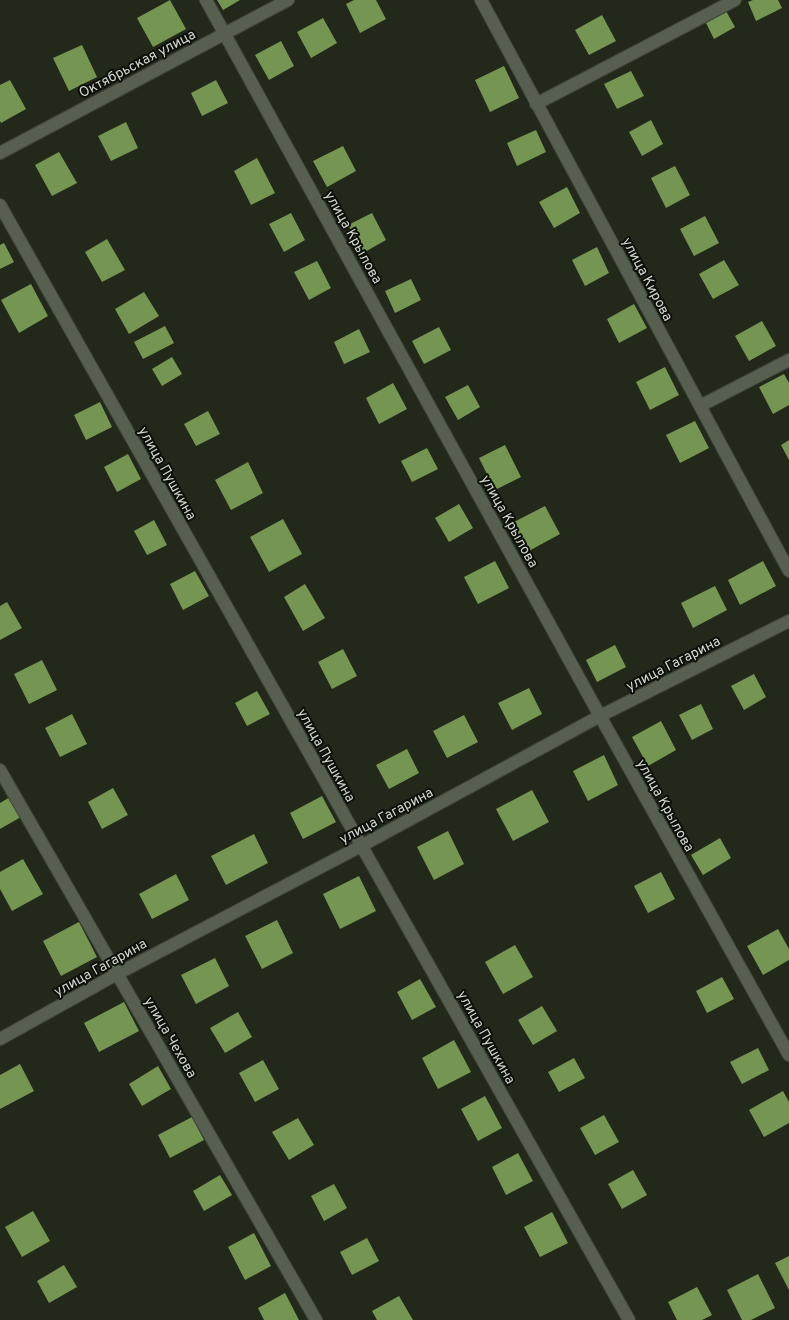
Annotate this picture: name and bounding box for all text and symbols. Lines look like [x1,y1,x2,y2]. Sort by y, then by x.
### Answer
street label: Октябрьская улица [76,26,199,102]
street label: улица Крылова [320,188,385,287]
street label: улица Кирова [618,235,676,324]
street label: улица Пушкина [134,424,199,523]
street label: улица Крылова [476,472,541,571]
street label: улица Гагарина [624,633,724,695]
street label: улица Пушкина [293,706,358,805]
street label: улица Крылова [632,756,697,855]
street label: улица Гагарина [337,784,436,848]
street label: улица Гагарина [51,936,150,1001]
street label: улица Пушкина [453,988,518,1087]
street label: улица Чехова [140,994,200,1081]

